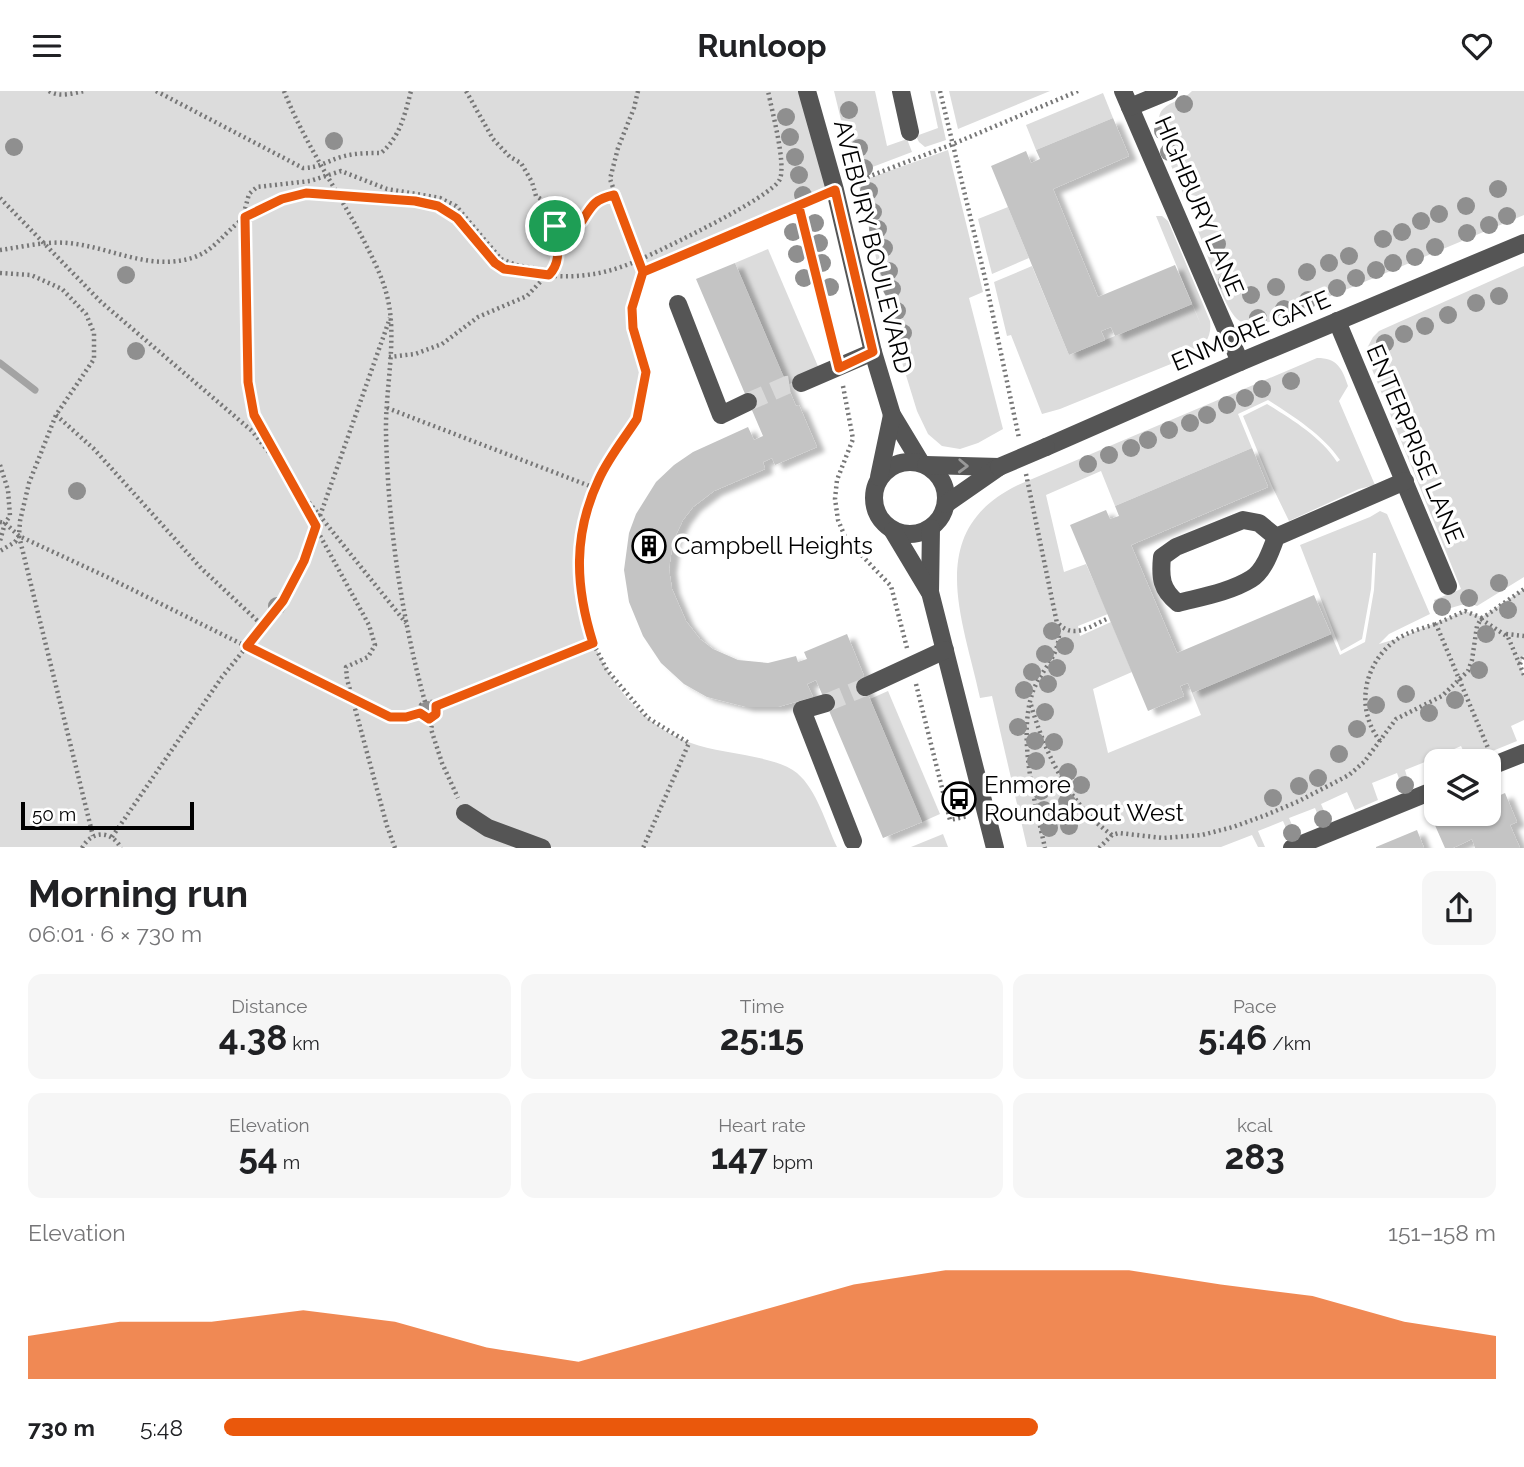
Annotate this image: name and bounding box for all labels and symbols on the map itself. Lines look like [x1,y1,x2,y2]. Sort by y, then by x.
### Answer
street label: HIGHBURY LANE [1149,112,1250,300]
street label: AVEBURY BOULEVARD [828,117,919,377]
pin [525,196,585,256]
street label: ENMORE GATE [1167,284,1335,377]
street label: ENTERPRISE LANE [1360,340,1470,548]
one-way arrow [957,459,968,474]
building icon: Campbell Heights [630,527,668,565]
place label: Campbell Heights [674,531,873,560]
place label: Enmore Roundabout West [984,770,1184,827]
bus stop icon: Enmore Roundabout West [940,780,978,818]
scale bar [21,799,194,830]

